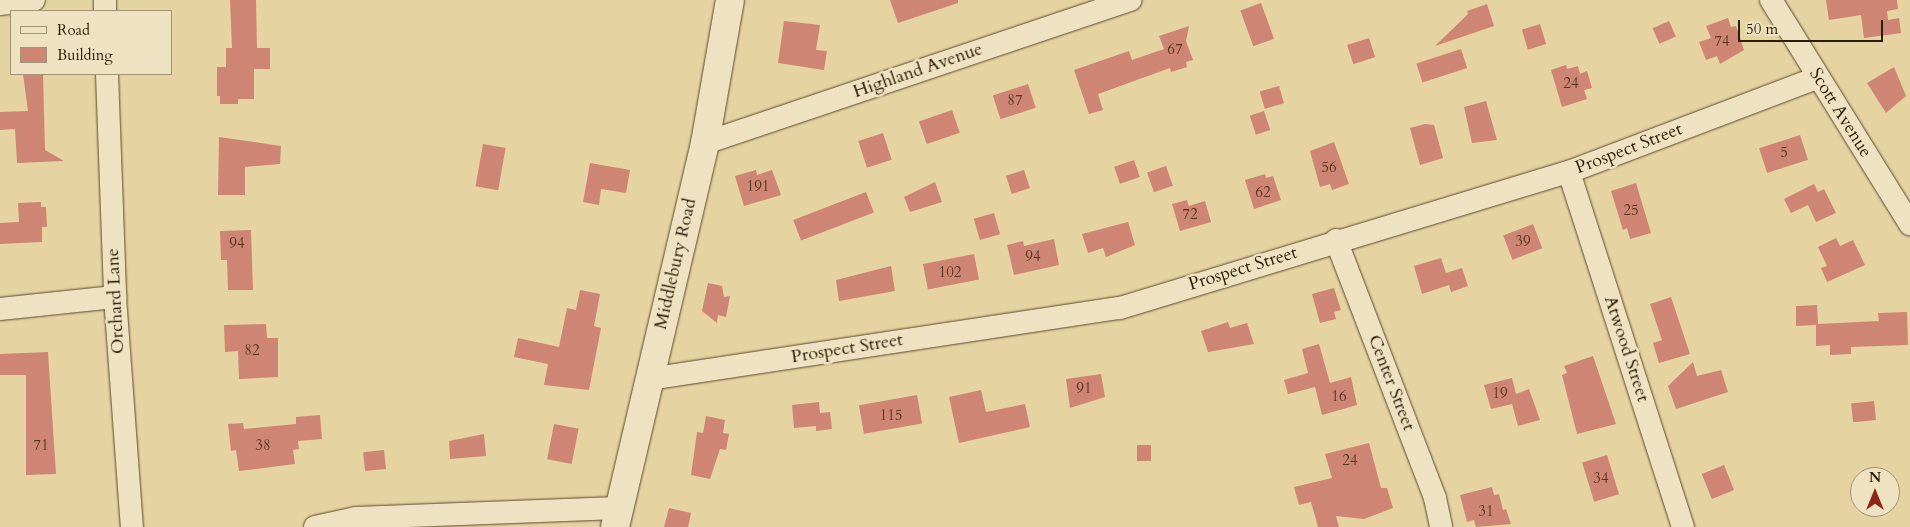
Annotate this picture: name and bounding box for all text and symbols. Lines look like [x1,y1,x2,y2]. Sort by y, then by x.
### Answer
legend [10,10,172,75]
scale bar [1740,10,1885,42]
text: 50 m [1746,19,1778,39]
text: Road [57,20,90,40]
house number: 74 [1714,33,1730,51]
street label: Highland Avenue [850,39,986,103]
house number: 67 [1167,41,1183,59]
text: Building [57,45,113,65]
street label: Scott Avenue [1804,64,1876,162]
house number: 24 [1563,75,1579,93]
house number: 87 [1007,92,1023,110]
street label: Prospect Street [1573,119,1685,179]
house number: 5 [1780,144,1788,162]
house number: 56 [1321,159,1337,177]
house number: 191 [746,178,770,196]
house number: 62 [1255,184,1271,202]
street label: Middlebury Road [650,196,702,332]
house number: 25 [1623,202,1639,220]
house number: 72 [1182,206,1198,224]
house number: 39 [1515,233,1531,251]
house number: 94 [229,235,245,253]
street label: Prospect Street [1186,242,1300,296]
street label: Orchard Lane [102,247,130,355]
house number: 94 [1025,248,1041,266]
house number: 102 [938,264,962,282]
street label: Atwood Street [1599,293,1653,405]
street label: Prospect Street [790,330,904,368]
street label: Center Street [1363,332,1419,434]
house number: 82 [244,342,260,360]
house number: 91 [1076,380,1092,398]
house number: 19 [1492,385,1508,403]
house number: 16 [1331,388,1347,406]
house number: 115 [879,407,903,425]
house number: 71 [33,437,49,455]
house number: 38 [255,437,271,455]
house number: 24 [1342,452,1358,470]
north arrow [1850,467,1900,517]
text: N [1869,468,1881,487]
house number: 34 [1593,470,1609,488]
house number: 31 [1478,503,1494,521]

